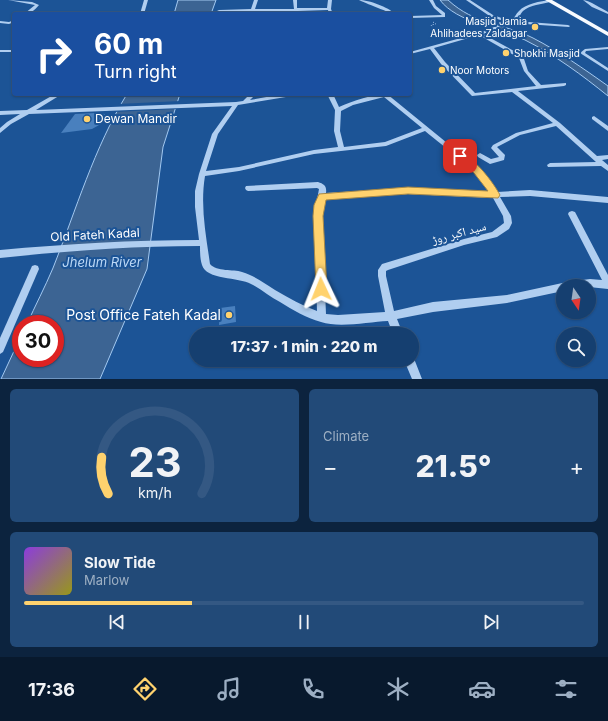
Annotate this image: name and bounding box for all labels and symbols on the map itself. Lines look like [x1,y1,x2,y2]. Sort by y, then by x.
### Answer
place label: Masjid Jamia Ahlihadees Zaldagar [430,15,527,39]
marker: Masjid Jamia Ahlihadees Zaldagar [530,22,540,32]
place label: Shokhi Masjid [514,47,580,59]
marker: Shokhi Masjid [501,48,511,58]
place label: Noor Motors [450,64,509,76]
marker: Noor Motors [437,65,447,75]
place label: Dewan Mandir [95,111,177,126]
marker: Dewan Mandir [82,114,92,124]
pin [443,139,477,173]
street label: سید اکبر روڑ [429,218,488,248]
street label: Old Fateh Kadal [50,225,140,244]
water label: Jhelum River [62,254,143,270]
position arrow [300,268,342,310]
north arrow [556,279,596,319]
place label: Post Office Fateh Kadal [66,306,221,323]
marker: Post Office Fateh Kadal [224,310,234,320]
speed limit sign: 30 [12,315,64,367]

